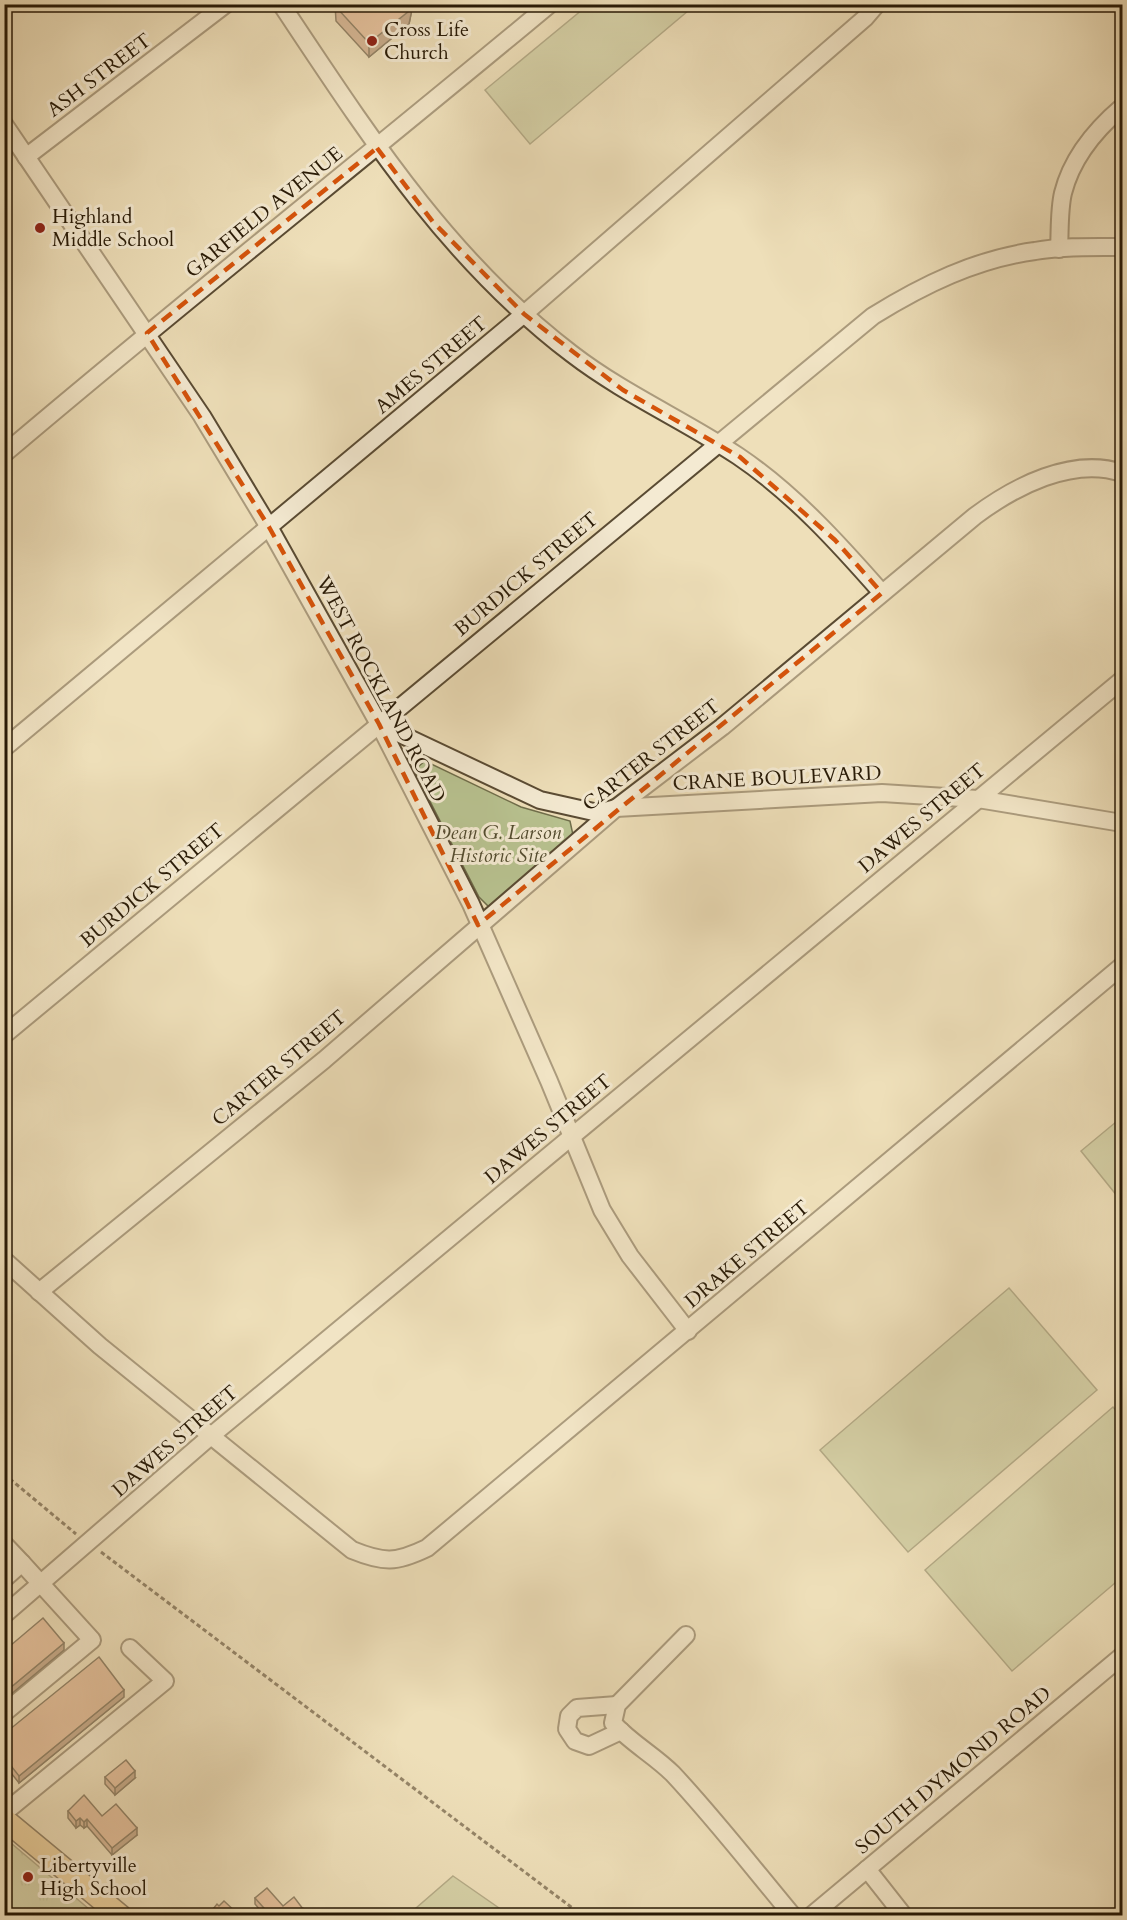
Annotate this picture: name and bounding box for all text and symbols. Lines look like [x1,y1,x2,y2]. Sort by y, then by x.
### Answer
place label: Cross Life Church [384,16,469,66]
street label: ASH STREET [41,27,157,123]
marker: Cross Life Church [365,34,379,48]
street label: GARFIELD AVENUE [180,140,348,284]
place label: Highland Middle School [52,203,174,253]
marker: Highland Middle School [33,221,47,235]
street label: AMES STREET [369,310,493,420]
street label: BURDICK STREET [448,505,604,642]
street label: WEST ROCKLAND ROAD [309,570,452,807]
street label: CARTER STREET [577,693,726,817]
street label: DAWES STREET [853,757,992,879]
street label: CRANE BOULEVARD [672,759,882,797]
street label: BURDICK STREET [74,816,230,953]
park label: Dean G. Larson Historic Site [435,819,562,869]
street label: CARTER STREET [206,1004,352,1132]
street label: DAWES STREET [479,1068,618,1190]
street label: DRAKE STREET [679,1194,815,1314]
street label: DAWES STREET [106,1379,244,1503]
street label: SOUTH DYMOND ROAD [849,1680,1057,1860]
place label: Libertyville High School [40,1852,147,1902]
marker: Libertyville High School [21,1870,35,1884]

